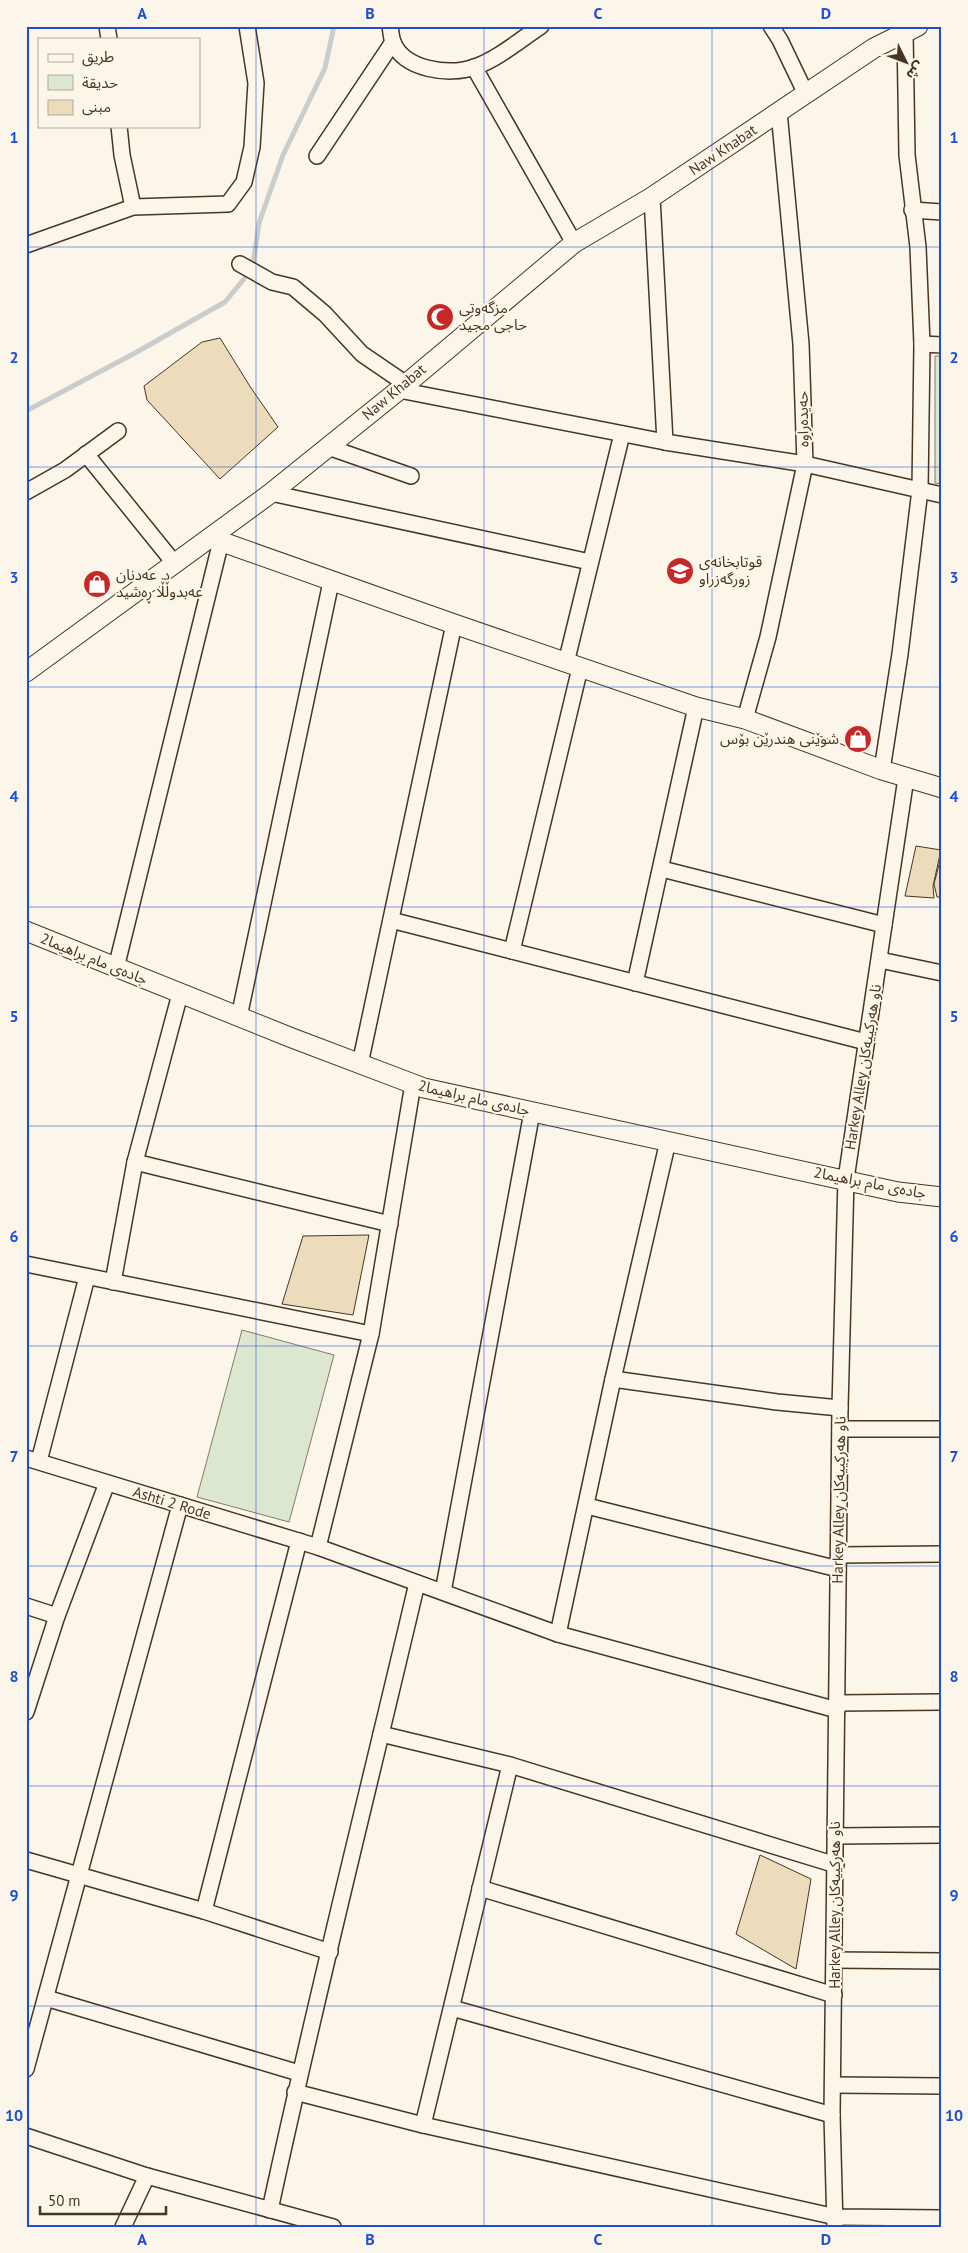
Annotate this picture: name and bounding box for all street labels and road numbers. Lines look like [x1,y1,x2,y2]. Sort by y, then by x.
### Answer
street label: Naw Khabat [685,120,760,179]
street label: Naw Khabat [358,359,430,424]
street label: حەیدەراوە [793,391,812,447]
street label: جادەی مام براهیما2 [37,928,151,991]
street label: Harkey Alley ناو هەركييەكان [840,983,885,1151]
street label: جادەی مام براهیما2 [416,1075,532,1122]
street label: جادەی مام براهیما2 [812,1162,928,1205]
street label: Harkey Alley ناو هەركييەكان [828,1416,849,1584]
street label: Ashti 2 Rode [131,1482,213,1523]
street label: Harkey Alley ناو هەركييەكان [825,1821,844,1989]

